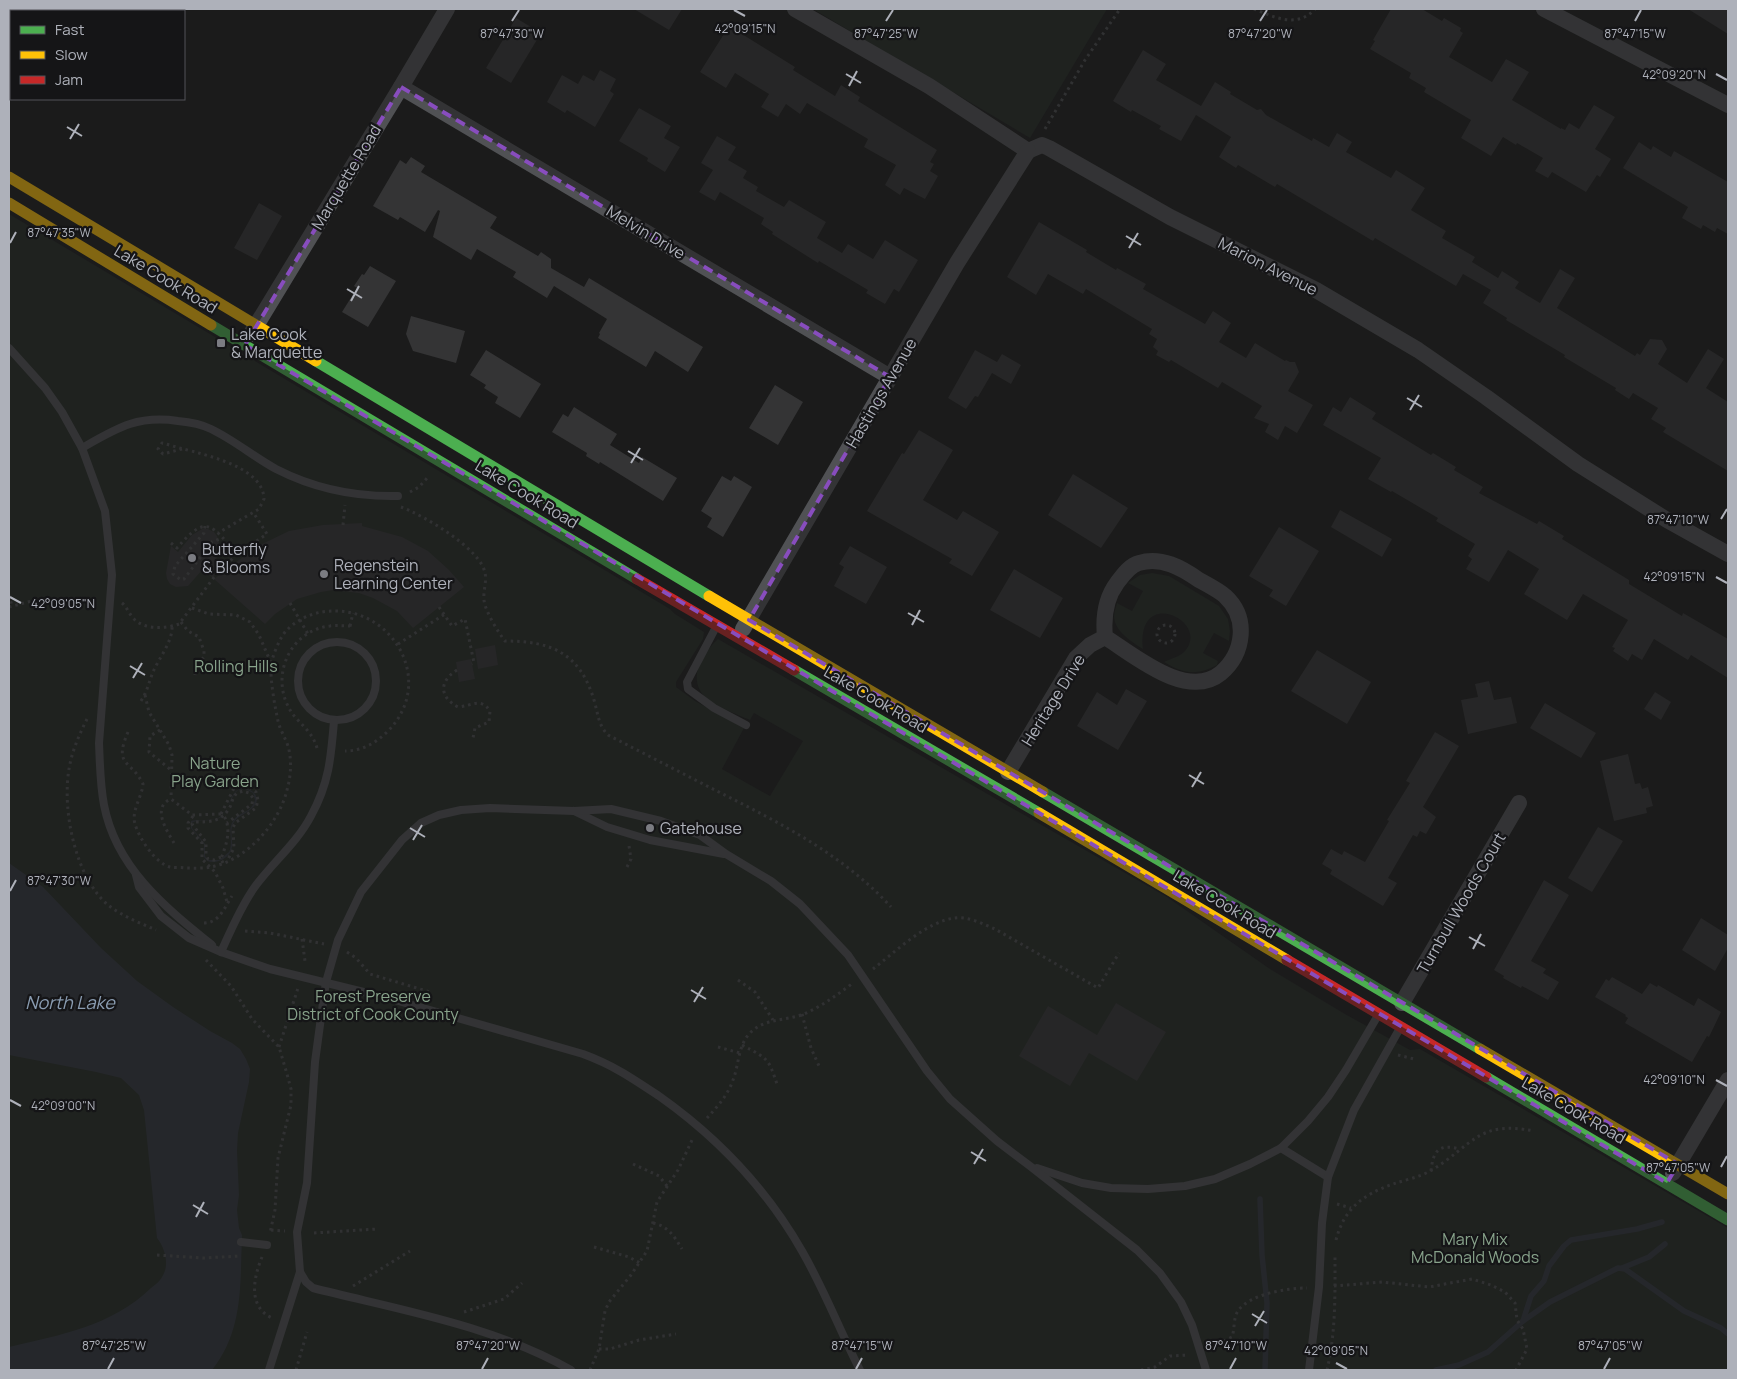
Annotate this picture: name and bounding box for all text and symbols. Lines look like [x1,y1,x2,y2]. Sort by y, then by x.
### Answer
legend [10,10,185,100]
text: Fast [55,19,84,40]
text: 42°09'15"N [714,20,776,37]
text: 87°47'30"W [480,25,545,42]
text: 87°47'25"W [854,25,919,42]
text: 87°47'20"W [1228,25,1293,42]
text: 87°47'15"W [1604,25,1667,42]
text: Slow [55,44,88,65]
text: 42°09'20"N [1642,66,1706,83]
text: Jam [55,69,83,90]
street label: Marquette Road [306,120,386,234]
street label: Melvin Drive [602,200,690,264]
text: 87°47'35"W [27,224,92,241]
street label: Marion Avenue [1215,232,1321,300]
street label: Lake Cook Road [110,239,222,319]
place label: Lake Cook & Marquette [231,323,322,363]
street label: Hastings Avenue [841,334,921,452]
marker: Lake Cook & Marquette [215,337,227,349]
street label: Lake Cook Road [471,454,583,534]
text: 87°47'10"W [1647,511,1710,528]
place label: Butterfly & Blooms [202,538,270,578]
marker: Butterfly & Blooms [186,552,198,564]
place label: Regenstein Learning Center [334,554,453,594]
marker: Regenstein Learning Center [318,568,330,580]
text: 42°09'15"N [1643,568,1705,585]
text: 42°09'05"N [31,595,95,612]
street label: Heritage Drive [1016,650,1090,750]
park label: Rolling Hills [194,655,278,677]
street label: Lake Cook Road [820,660,932,738]
park label: Nature Play Garden [171,752,259,792]
place label: Gatehouse [660,817,742,839]
marker: Gatehouse [644,822,656,834]
street label: Turnbull Woods Court [1412,828,1510,978]
street label: Lake Cook Road [1169,864,1281,944]
text: 87°47'30"W [27,872,92,889]
park label: Forest Preserve District of Cook County [287,985,459,1025]
water label: North Lake [25,990,116,1014]
street label: Lake Cook Road [1518,1071,1630,1149]
text: 42°09'10"N [1643,1071,1705,1088]
text: 42°09'00"N [31,1097,95,1114]
text: 87°47'05"W [1646,1159,1711,1176]
park label: Mary Mix McDonald Woods [1411,1228,1539,1268]
text: 87°47'25"W [82,1337,147,1354]
text: 87°47'20"W [456,1337,521,1354]
text: 87°47'15"W [831,1337,894,1354]
text: 87°47'10"W [1205,1337,1268,1354]
text: 87°47'05"W [1578,1337,1643,1354]
text: 42°09'05"N [1304,1342,1368,1359]

